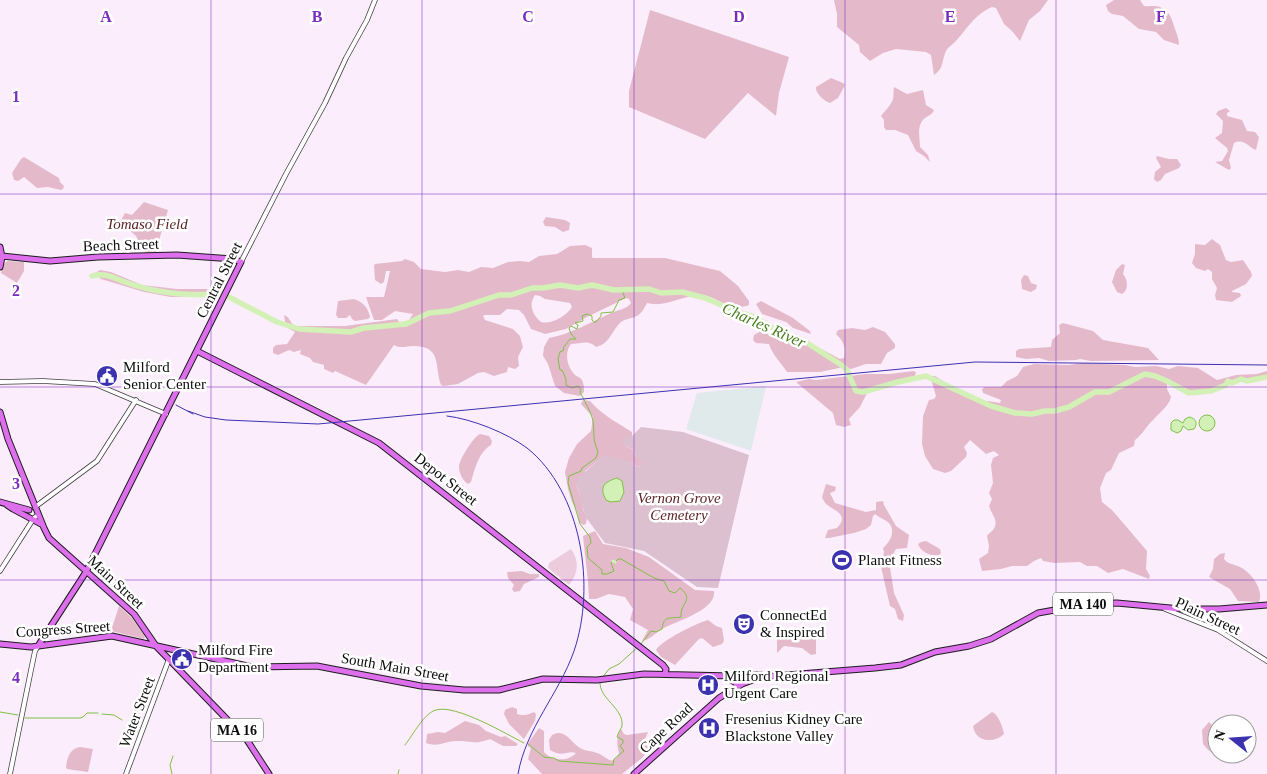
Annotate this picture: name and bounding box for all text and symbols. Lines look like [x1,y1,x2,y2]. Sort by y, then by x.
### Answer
text: A [100,8,112,25]
text: B [312,8,323,25]
text: C [522,8,534,25]
text: D [733,8,745,25]
text: E [945,8,955,25]
text: F [1156,8,1166,25]
text: 1 [12,88,20,105]
park label: Tomaso Field [106,216,188,232]
street label: Beach Street [83,236,160,254]
street label: Central Street [193,239,245,321]
text: 2 [12,282,20,299]
water label: Charles River [720,299,809,351]
place label: Milford Senior Center [123,359,206,392]
public building icon: Milford Senior Center [95,364,119,388]
street label: Depot Street [411,449,481,509]
text: 3 [12,475,20,492]
park label: Vernon Grove Cemetery [637,490,721,523]
sports icon: Planet Fitness [830,548,854,572]
street label: Main Street [85,552,148,612]
place label: Planet Fitness [858,552,942,568]
road number: MA 140 [1053,592,1113,616]
street label: Plain Street [1173,594,1244,638]
place label: ConnectEd & Inspired [760,607,827,640]
theatre icon: ConnectEd & Inspired [732,612,756,636]
street label: Congress Street [15,618,112,640]
place label: Milford Fire Department [198,642,273,675]
public building icon: Milford Fire Department [170,647,194,671]
street label: South Main Street [340,650,451,684]
place label: Milford Regional Urgent Care [724,668,829,701]
text: 4 [12,669,20,686]
hospital icon: Milford Regional Urgent Care [696,673,720,697]
street label: Water Street [116,674,158,749]
street label: Cape Road [636,699,696,756]
place label: Fresenius Kidney Care Blackstone Valley [725,711,863,744]
north arrow [1207,714,1257,764]
hospital icon: Fresenius Kidney Care Blackstone Valley [697,716,721,740]
road number: MA 16 [211,718,263,742]
text: N [1211,728,1229,742]

